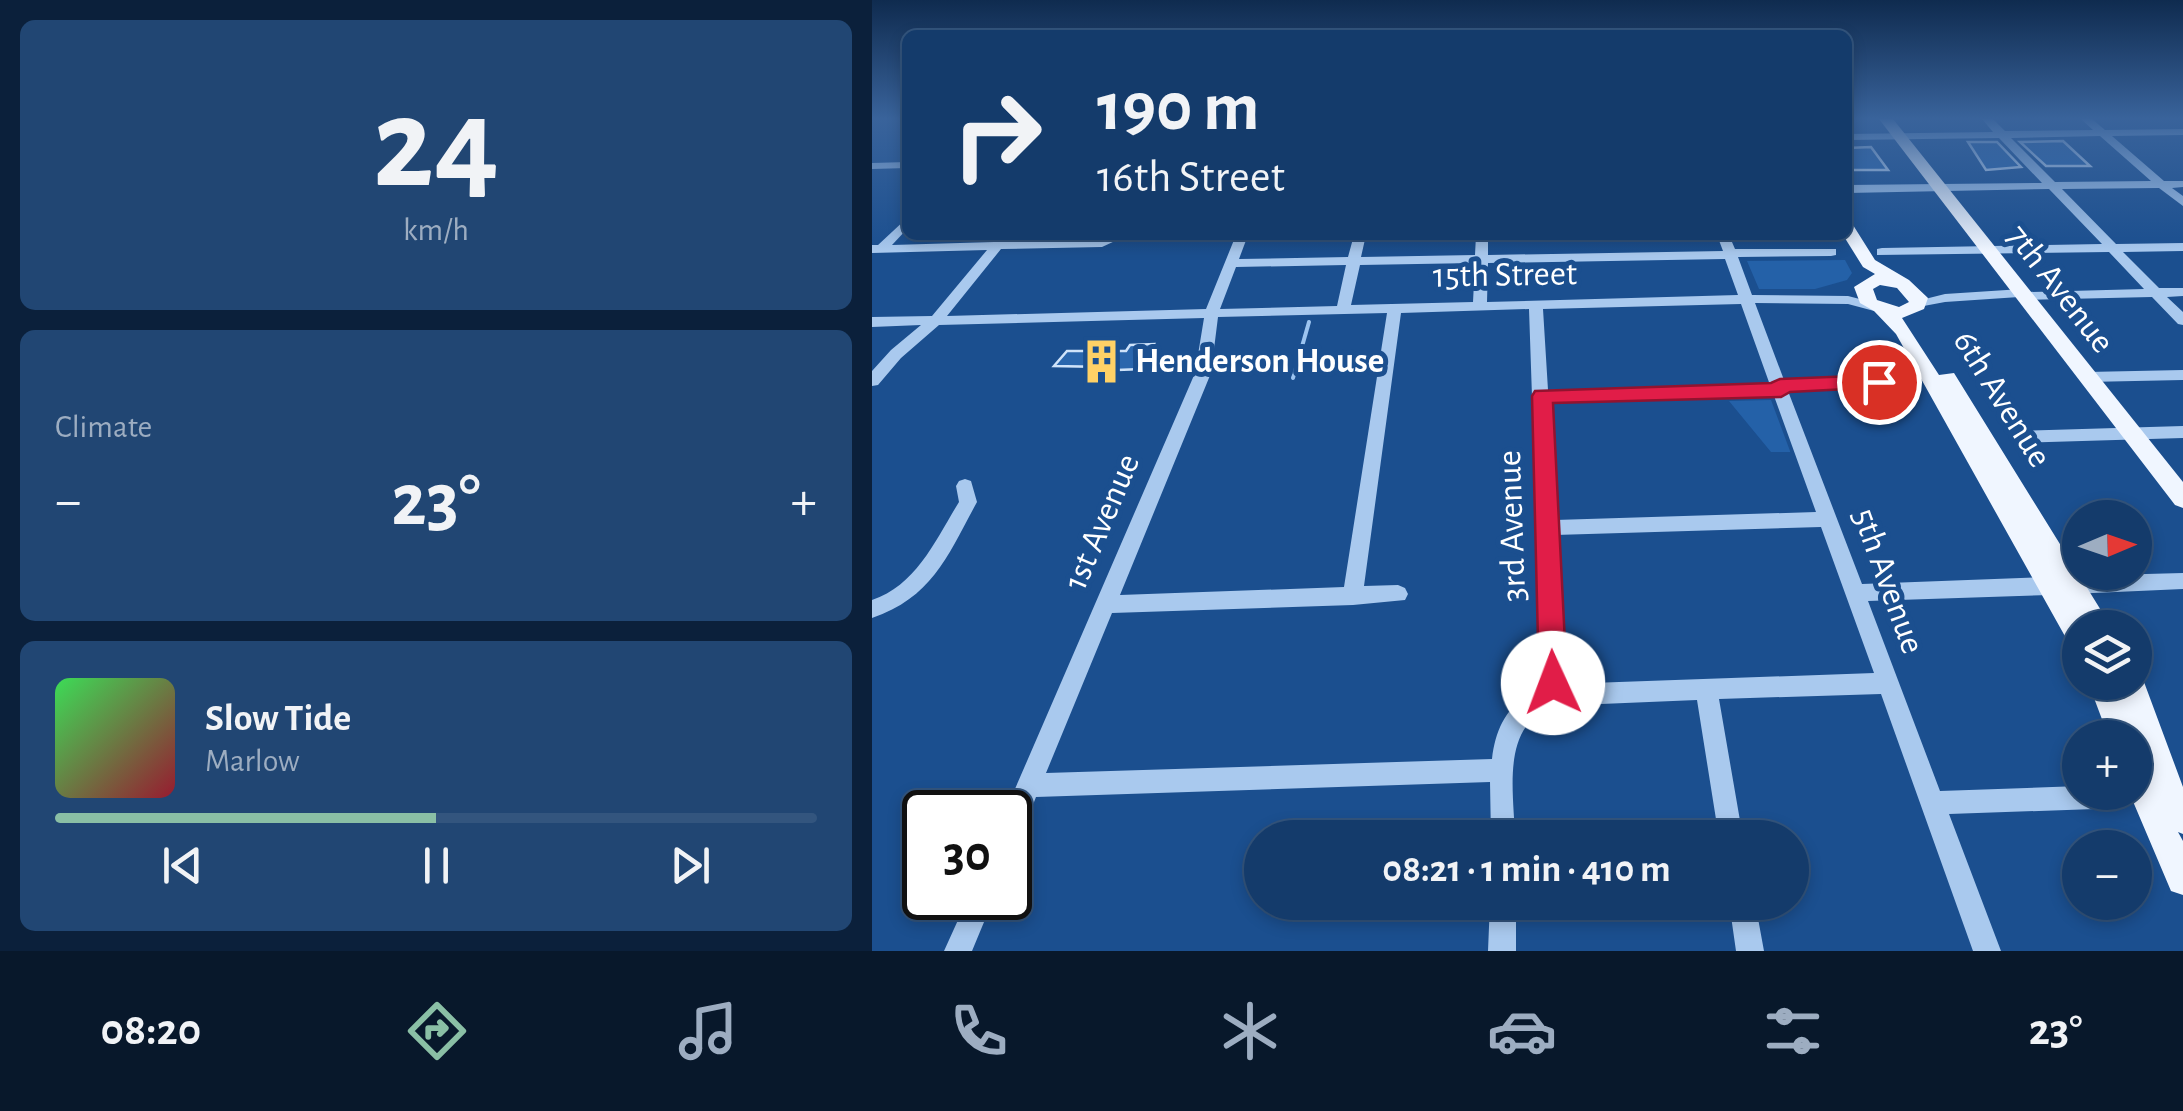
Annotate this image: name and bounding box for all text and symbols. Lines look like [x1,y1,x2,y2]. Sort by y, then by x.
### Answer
icon: right [932,70,1062,200]
text: 190 m [1097,73,1260,143]
text: 24 [373,81,499,211]
text: 16th Street [1097,155,1285,200]
text: km/h [403,214,469,246]
street label: 7th Avenue [1999,218,2121,360]
street label: 15th Street [1433,256,1577,294]
street label: 6th Avenue [1946,325,2058,473]
building icon: Henderson House [1078,337,1126,385]
pin [1837,340,1922,425]
place label: Henderson House [1135,344,1384,379]
icon: arrive [1852,355,1907,410]
text: Climate [55,411,152,443]
street label: 1st Avenue [1058,449,1146,595]
street label: 3rd Avenue [1492,450,1532,602]
text: 23° [391,464,481,539]
text: − [55,474,81,529]
text: + [791,474,817,529]
north arrow [2062,500,2152,590]
map controls [2062,500,2152,920]
street label: 5th Avenue [1846,504,1930,658]
button: layers [2062,610,2152,700]
position arrow [1501,631,1605,735]
text: Slow Tide [205,700,351,738]
button: + [2062,720,2152,810]
text: Marlow [205,745,300,777]
speed limit sign: 30 [902,790,1032,920]
button: − [2062,830,2152,920]
icon: previous [155,838,210,893]
icon: pause [409,838,464,893]
icon: next [663,838,718,893]
text: 08:21 · 1 min · 410 m [1382,851,1671,889]
icon: directions [402,996,472,1066]
icon: music [673,996,743,1066]
icon: phone [944,996,1014,1066]
icon: climate [1215,996,1285,1066]
icon: car [1487,996,1557,1066]
icon: filters [1758,996,1828,1066]
text: 08:20 [101,1008,201,1053]
text: 23° [2029,1008,2082,1053]

